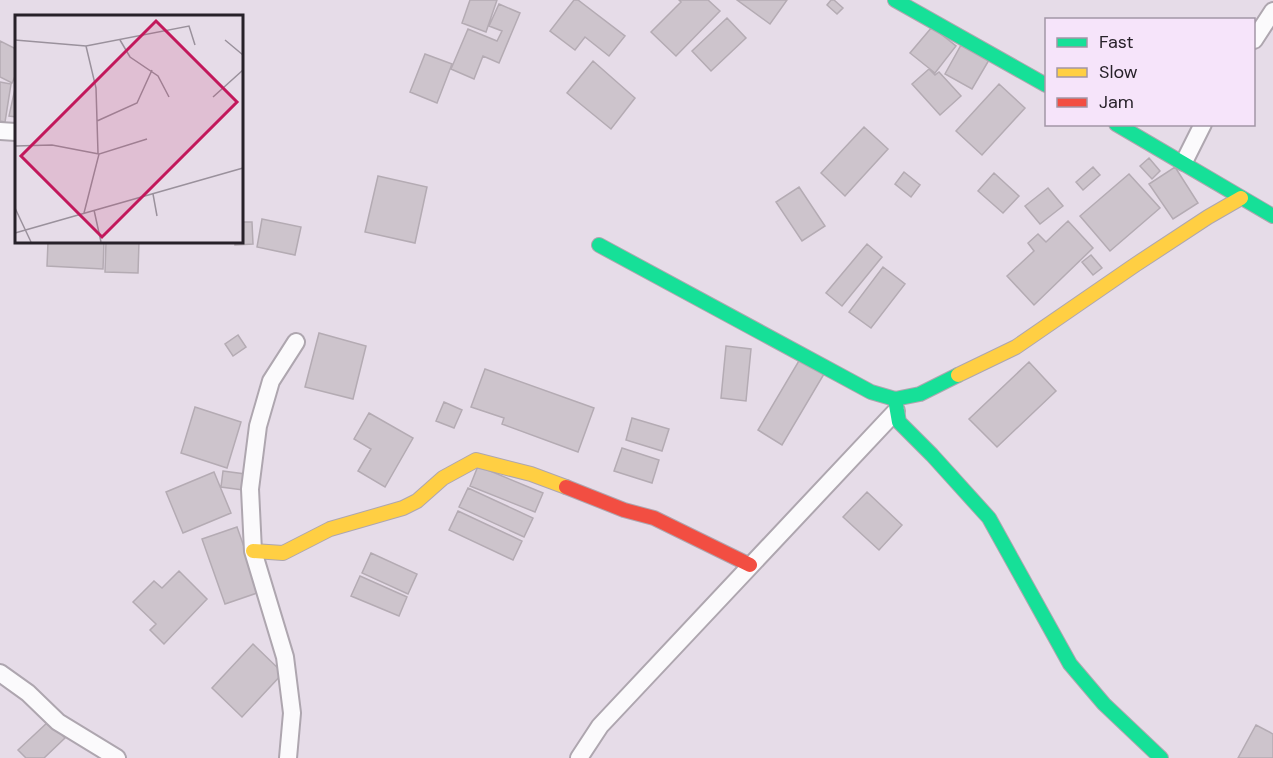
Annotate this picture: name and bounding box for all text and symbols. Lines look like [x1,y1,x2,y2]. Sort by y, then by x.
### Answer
inset map [15,15,243,243]
legend [1045,18,1255,126]
text: Fast [1099,30,1134,54]
text: Slow [1099,60,1138,84]
text: Jam [1099,90,1134,114]

